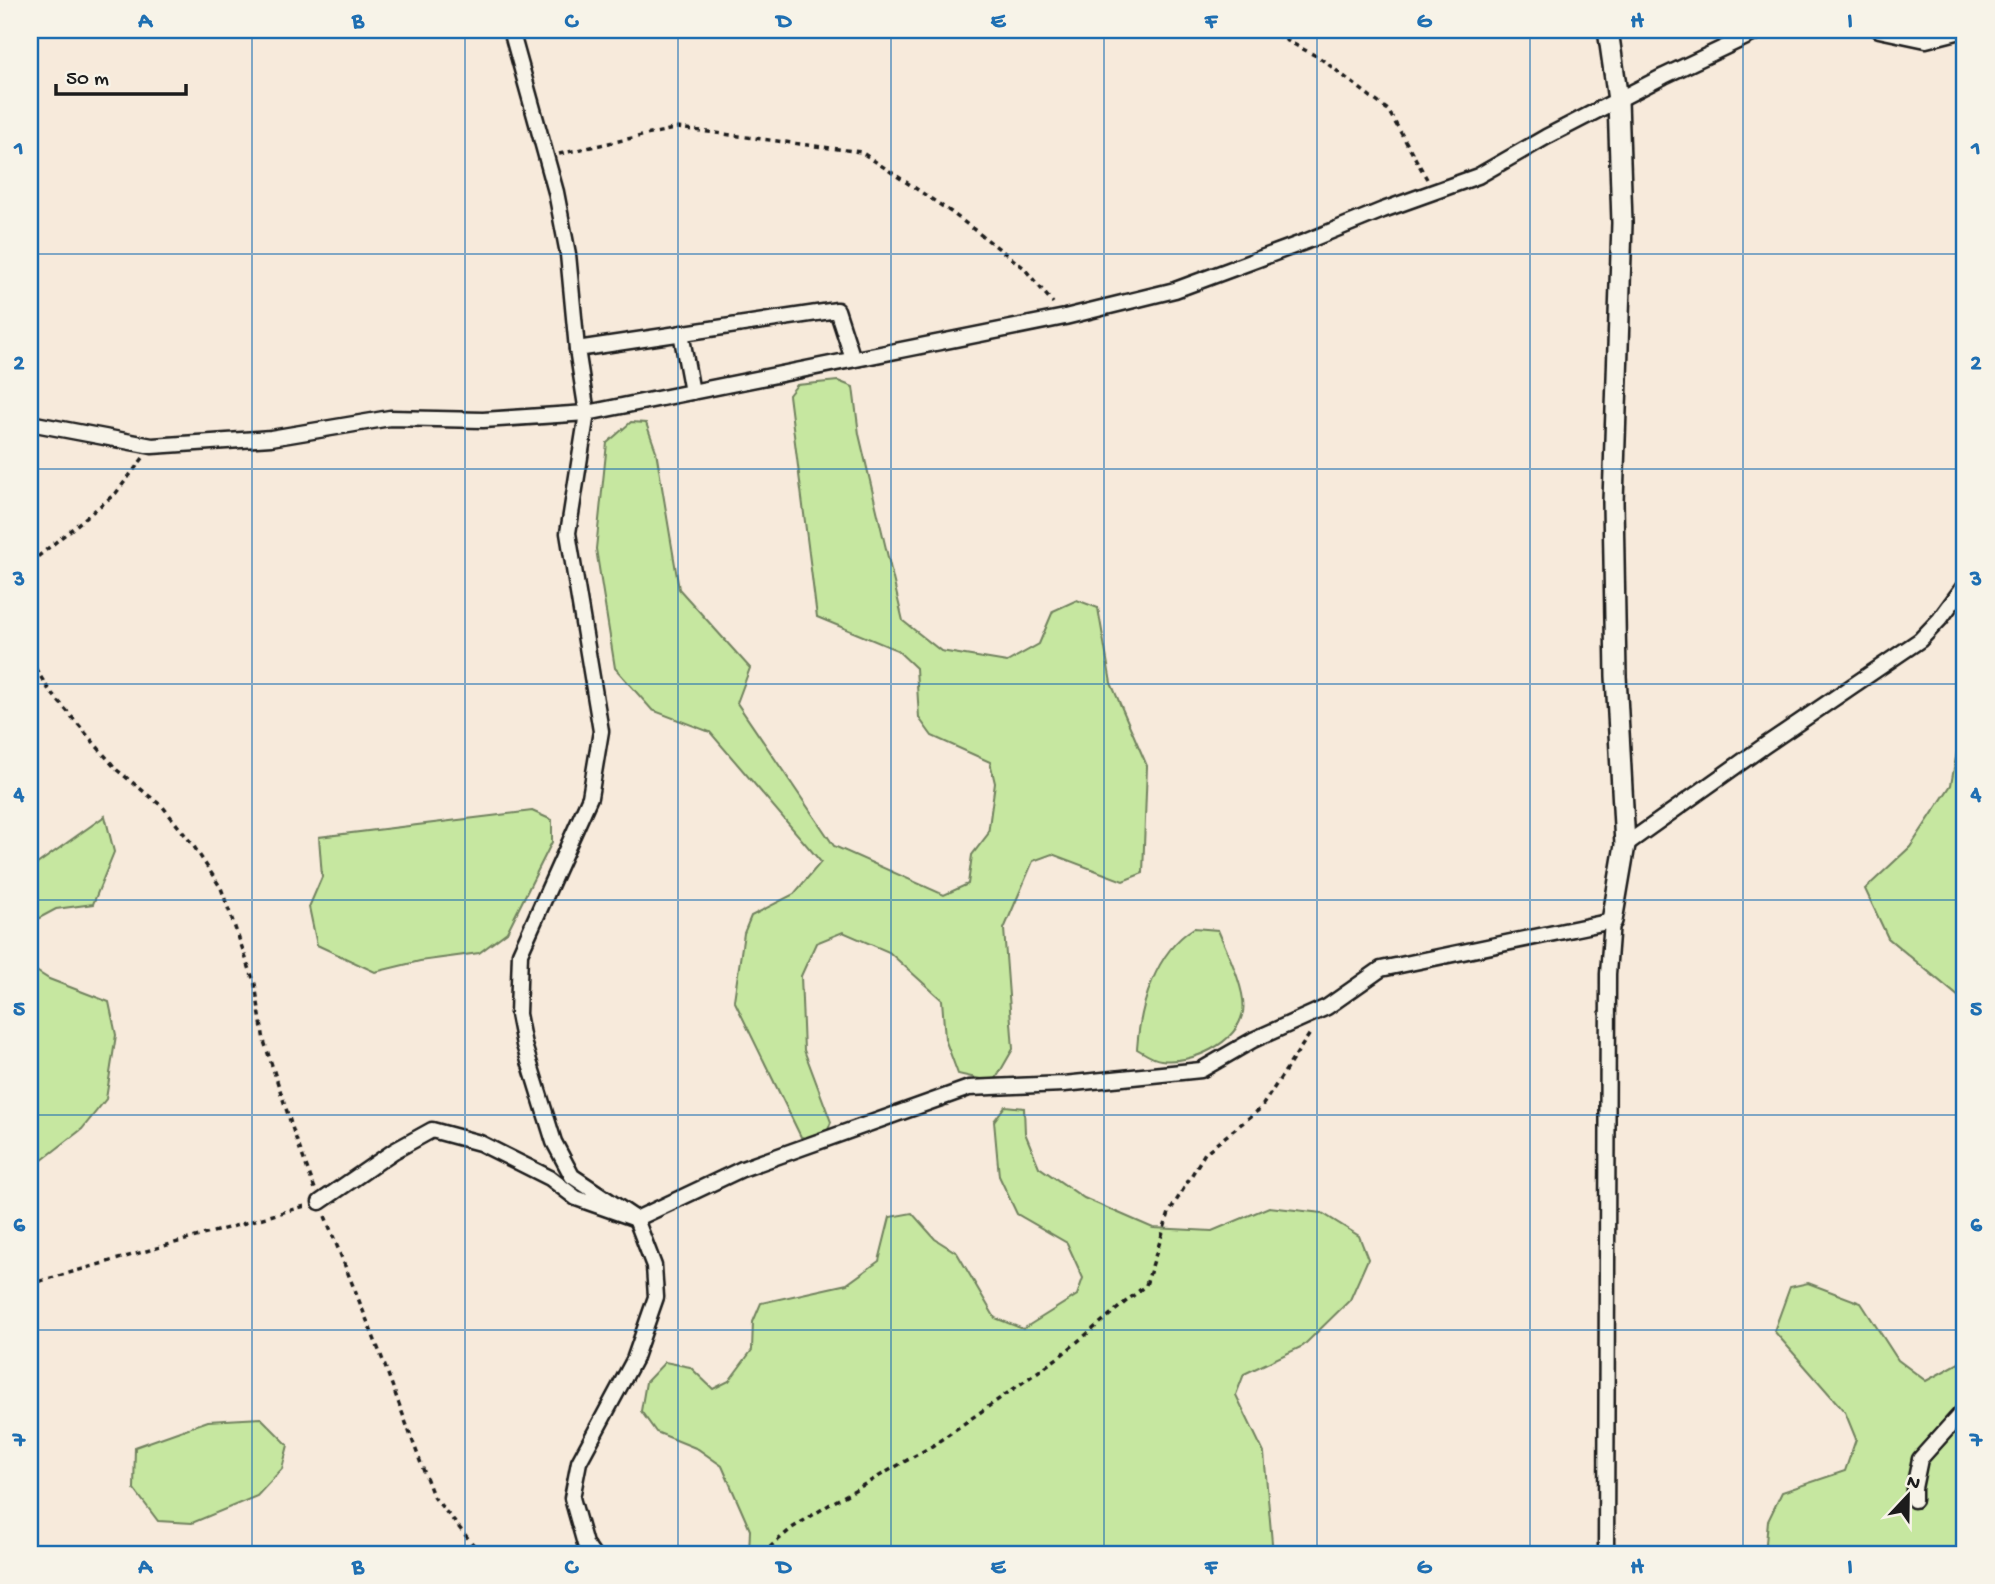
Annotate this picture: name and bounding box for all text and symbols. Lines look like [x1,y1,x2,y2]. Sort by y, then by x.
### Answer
text: A [137,9,153,36]
text: B [351,9,365,36]
text: C [565,9,580,36]
text: D [775,9,793,36]
text: E [991,9,1007,36]
text: F [1204,9,1219,36]
text: G [1417,9,1433,36]
text: H [1630,9,1644,36]
text: I [1847,9,1853,36]
scale bar [56,52,186,96]
text: 50 m [66,68,109,93]
text: 1 [13,136,24,163]
text: 1 [1970,136,1981,163]
text: 2 [13,351,25,378]
text: 2 [1970,351,1982,378]
text: 3 [12,567,25,594]
text: 3 [1969,567,1982,594]
text: 4 [13,782,25,809]
text: 4 [1970,782,1982,809]
text: 5 [13,997,25,1024]
text: 5 [1970,997,1982,1024]
text: 6 [13,1213,26,1240]
text: 6 [1970,1213,1983,1240]
text: 7 [12,1428,26,1455]
text: 7 [1969,1428,1983,1455]
north arrow [1872,1462,1942,1532]
text: N [1903,1470,1923,1496]
text: A [137,1555,153,1582]
text: B [351,1555,365,1582]
text: C [565,1555,580,1582]
text: D [775,1555,793,1582]
text: E [991,1555,1007,1582]
text: F [1204,1555,1219,1582]
text: G [1417,1555,1433,1582]
text: H [1630,1555,1644,1582]
text: I [1847,1555,1853,1582]

